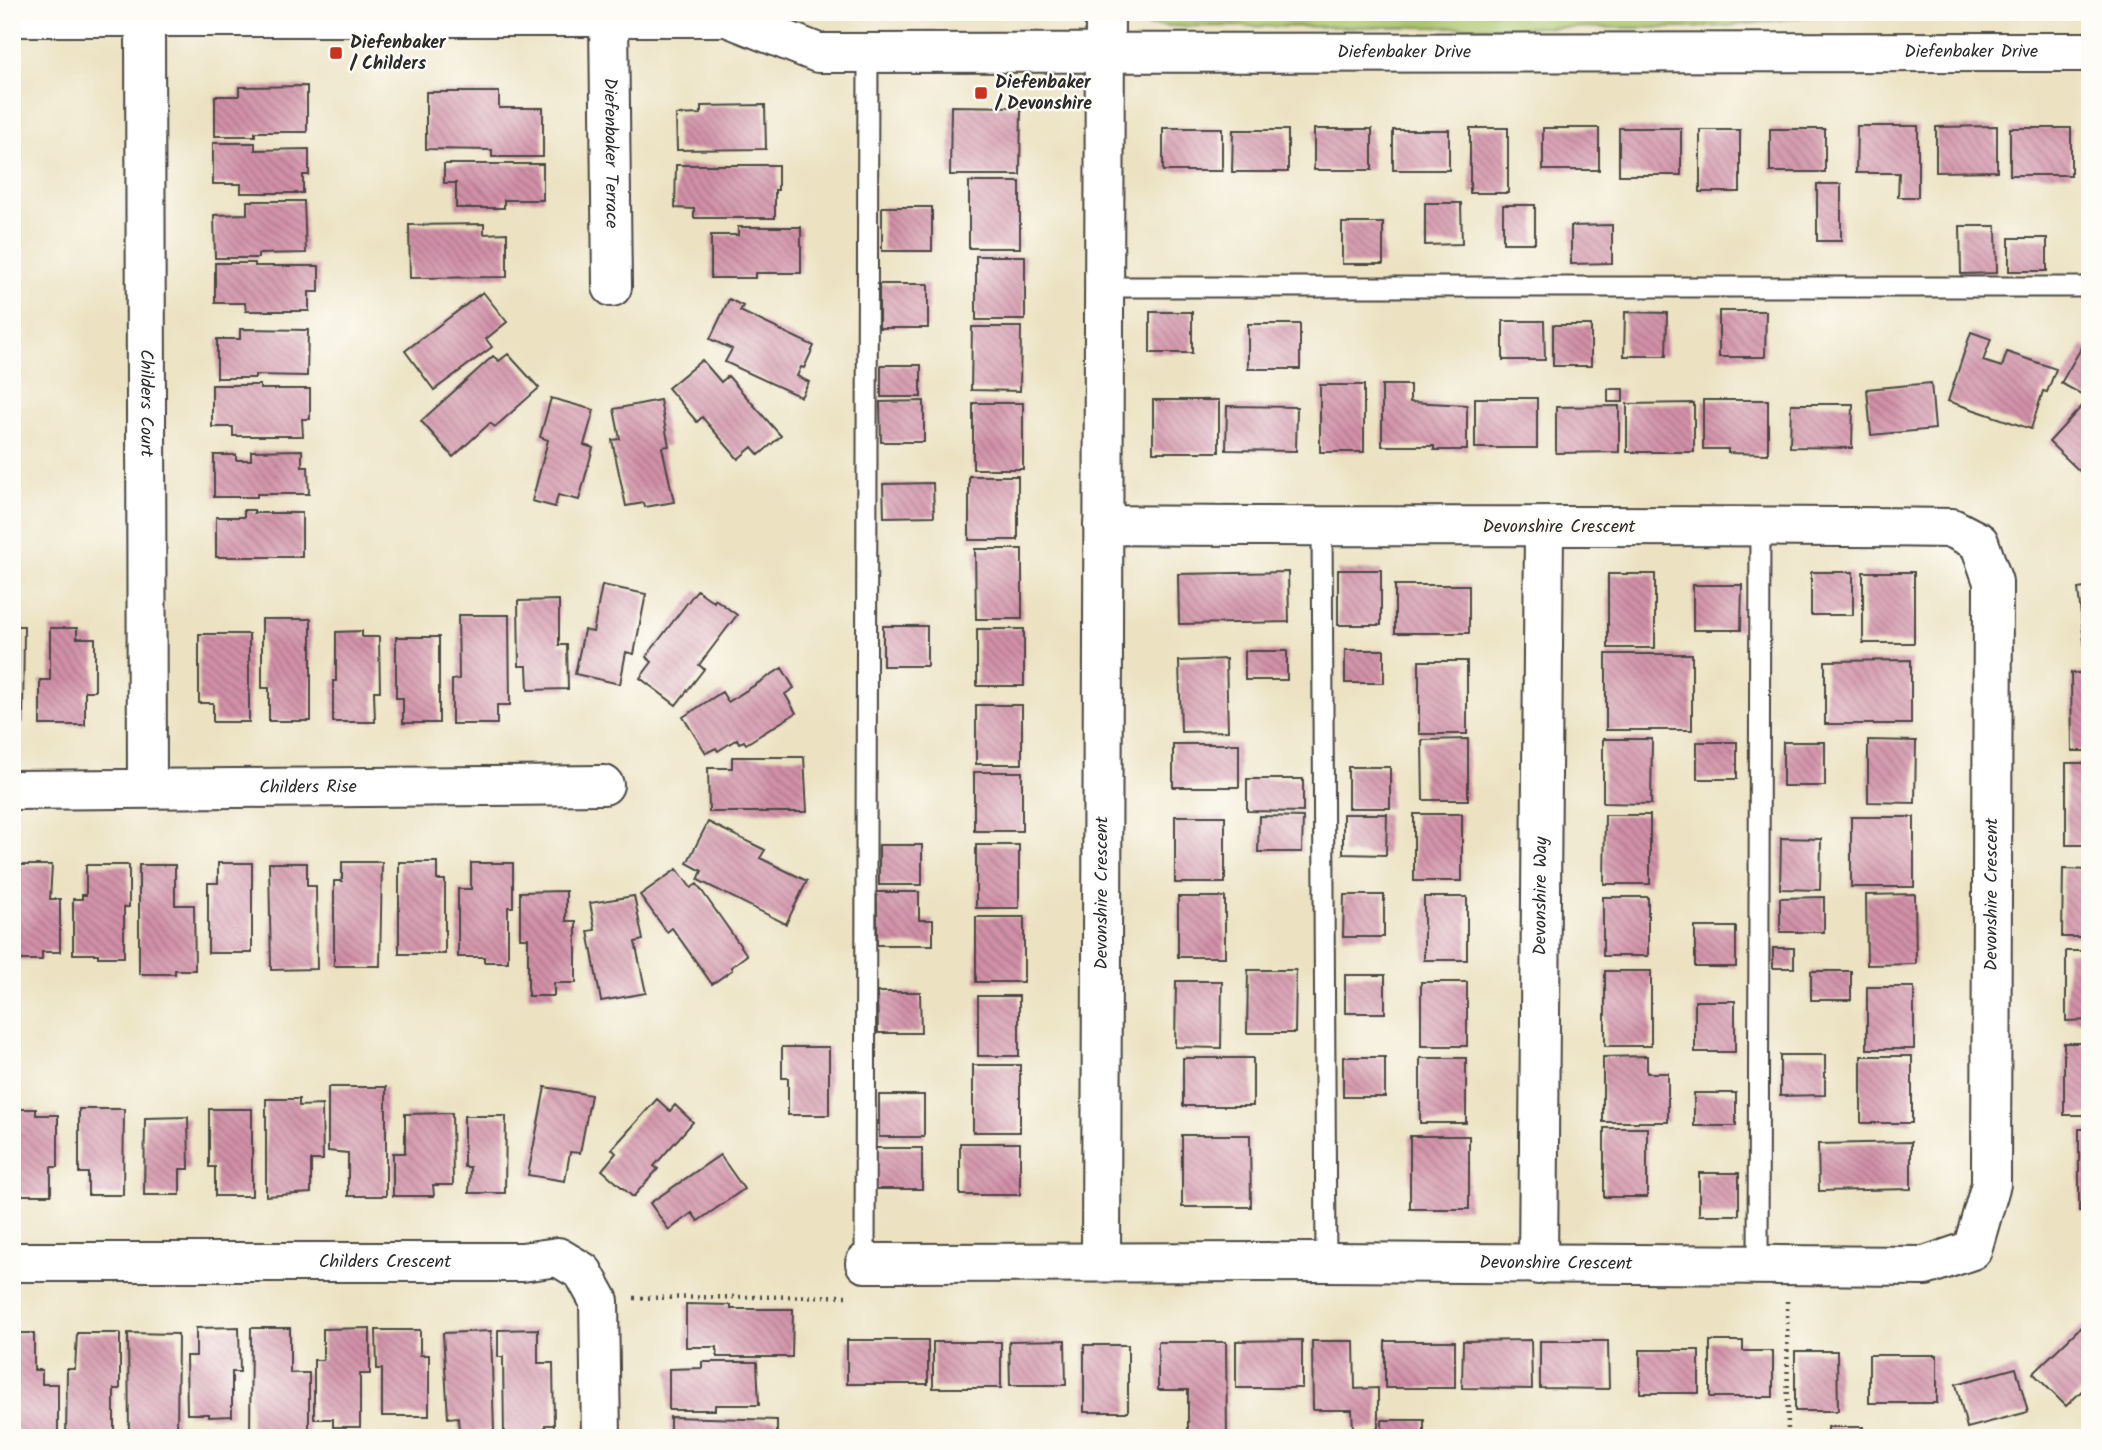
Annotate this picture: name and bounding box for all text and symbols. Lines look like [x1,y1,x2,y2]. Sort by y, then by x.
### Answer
place label: Diefenbaker / Childers [349,29,447,79]
street label: Diefenbaker Drive [1337,38,1471,67]
street label: Diefenbaker Drive [1904,38,2038,67]
marker: Diefenbaker / Childers [328,45,344,61]
place label: Diefenbaker / Devonshire [994,69,1092,119]
street label: Diefenbaker Terrace [595,78,626,228]
marker: Diefenbaker / Devonshire [973,85,989,101]
street label: Childers Court [131,349,161,458]
street label: Devonshire Crescent [1482,513,1637,542]
street label: Childers Rise [259,773,357,802]
street label: Devonshire Crescent [1087,815,1117,970]
street label: Devonshire Crescent [1977,817,2007,971]
street label: Devonshire Way [1526,836,1556,956]
street label: Childers Crescent [319,1248,452,1277]
street label: Devonshire Crescent [1479,1249,1634,1279]

